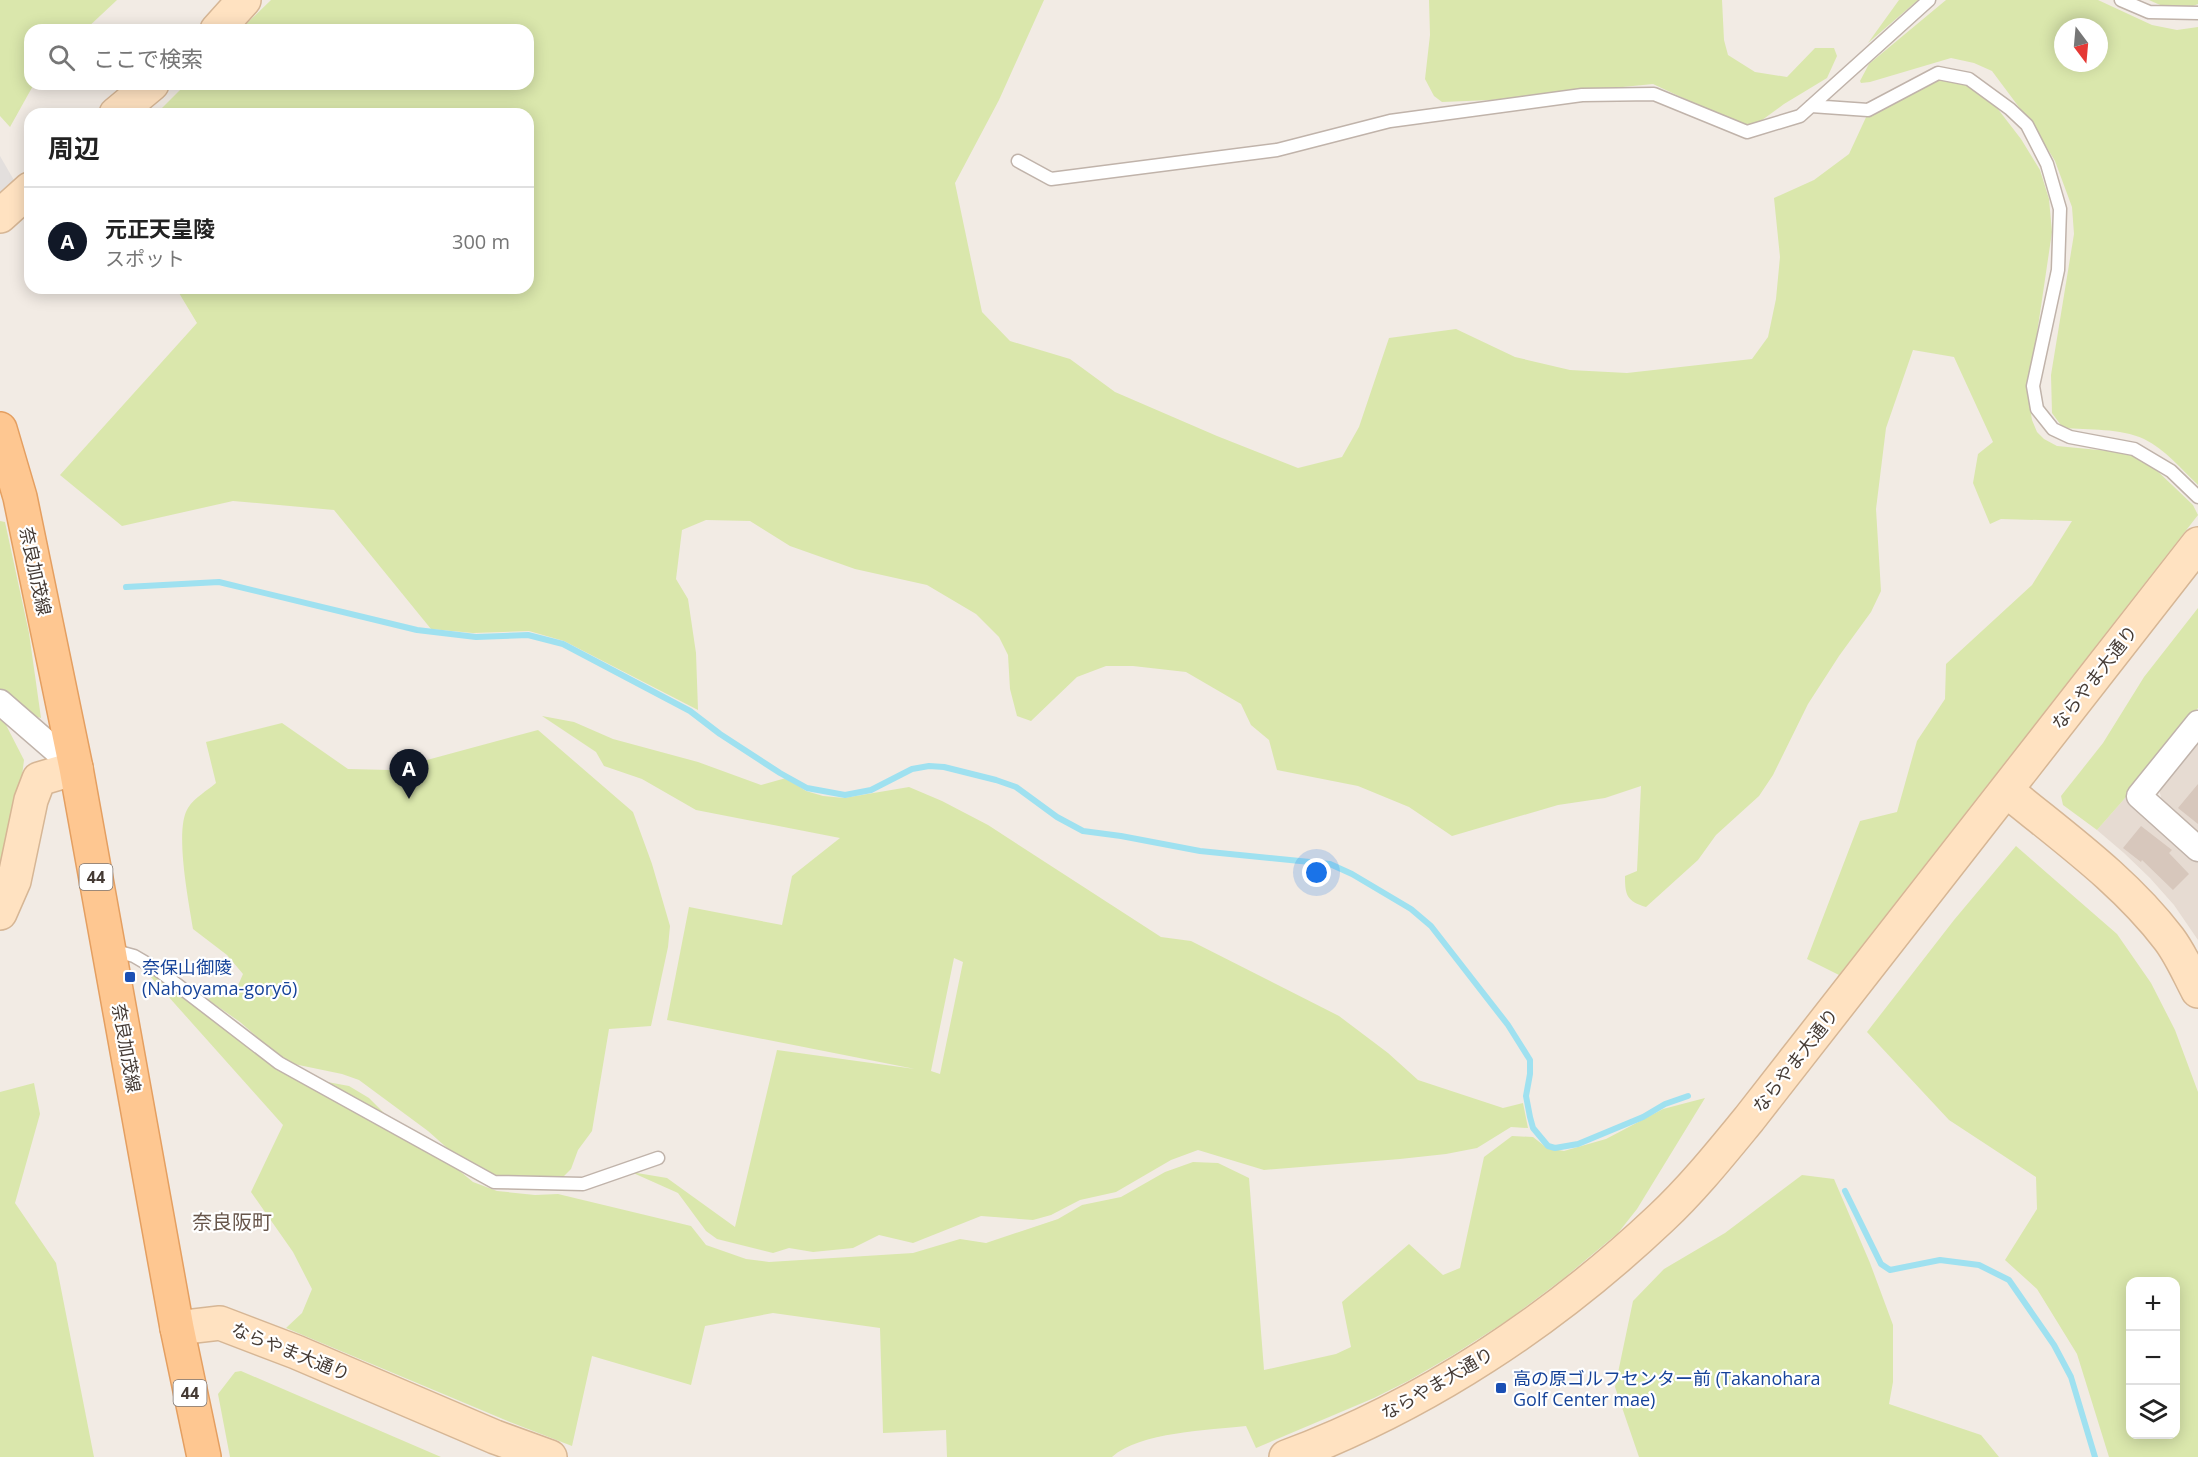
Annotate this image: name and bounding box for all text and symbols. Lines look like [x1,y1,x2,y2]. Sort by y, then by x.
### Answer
north arrow [2054,18,2108,72]
search box [24,24,534,90]
icon: search [45,41,78,74]
text: ここで検索 [93,43,203,73]
text: 周辺 [48,130,100,166]
text: 元正天皇陵 [105,213,215,243]
text: A [61,228,74,255]
text: 300 m [452,228,510,255]
text: スポット [105,245,185,272]
street label: 奈良加茂線 [15,524,57,618]
street label: ならやま大通り [2046,620,2142,734]
pin: A [390,750,428,799]
your location [1302,858,1331,887]
road number: 44 [80,864,112,890]
place label: 奈保山御陵 (Nahoyama-goryō) [142,955,297,1000]
marker: 奈保山御陵 (Nahoyama-goryō) [123,970,137,984]
street label: 奈良加茂線 [107,1002,147,1094]
street label: ならやま大通り [1747,1003,1843,1117]
district label: 奈良阪町 [192,1208,272,1235]
map controls [2126,1277,2180,1439]
button: + [2126,1277,2180,1331]
street label: ならやま大通り [228,1316,354,1386]
button: − [2126,1331,2180,1385]
street label: ならやま大通り [1376,1341,1498,1425]
place label: 高の原ゴルフセンター前 (Takanohara Golf Center mae) [1513,1366,1821,1411]
road number: 44 [174,1380,207,1406]
marker: 高の原ゴルフセンター前 (Takanohara Golf Center mae) [1494,1381,1508,1395]
button: layers [2126,1385,2180,1439]

